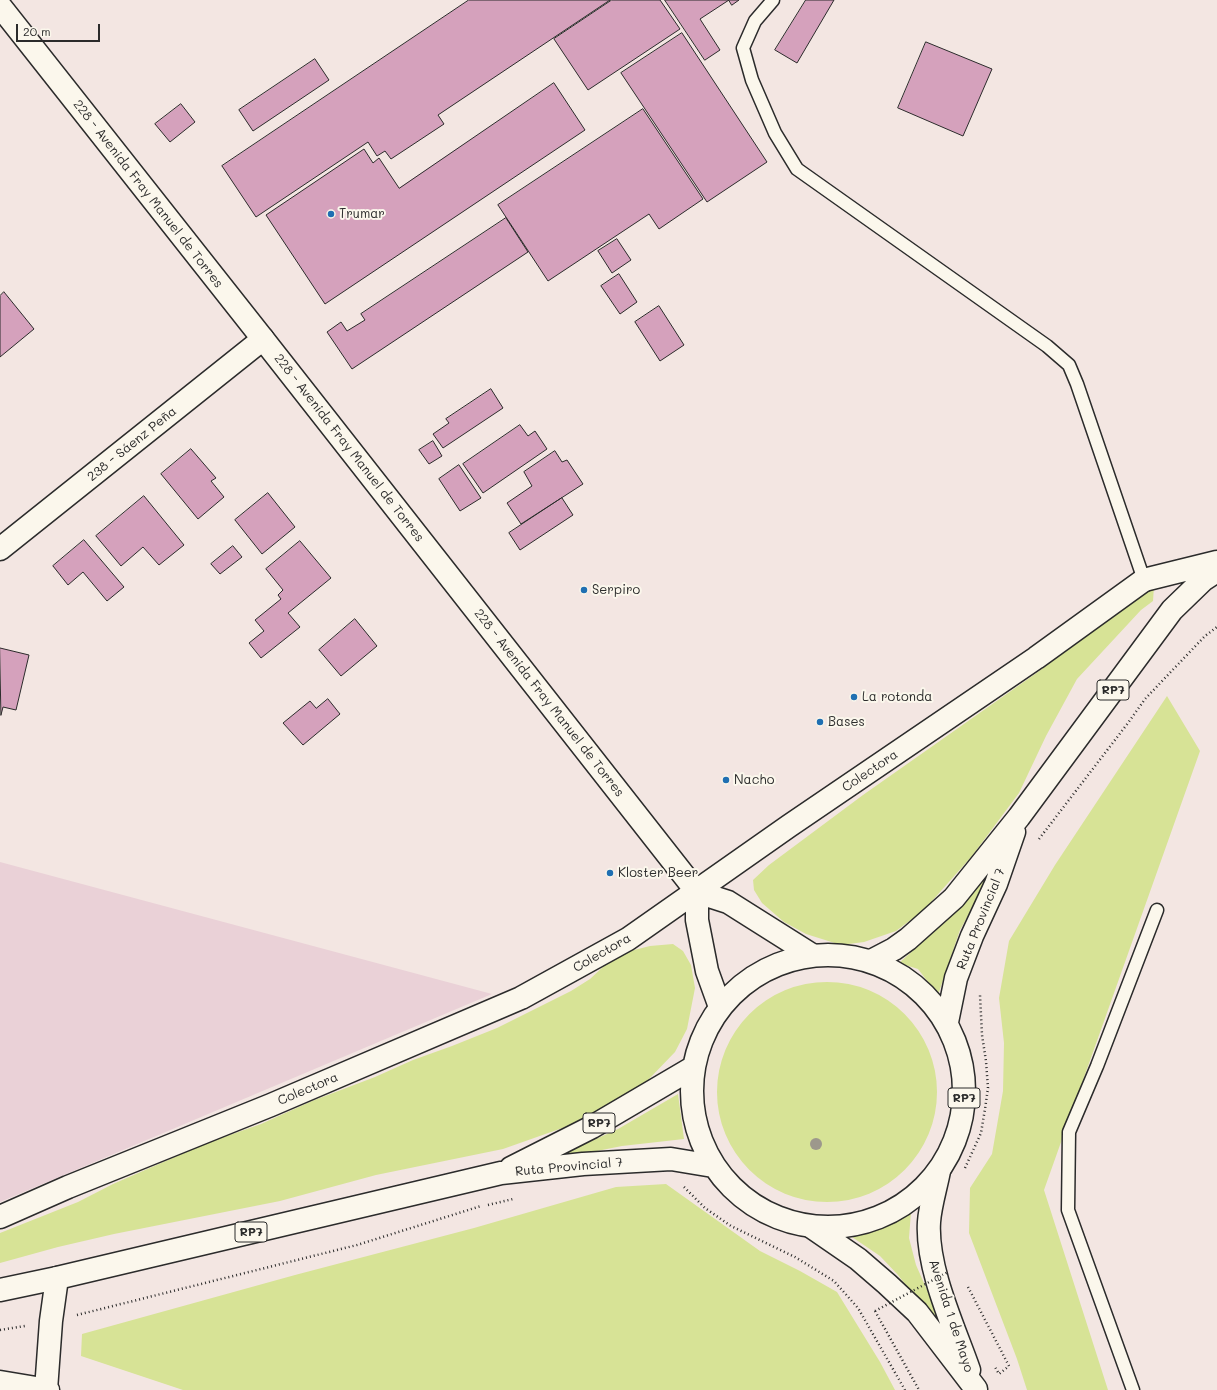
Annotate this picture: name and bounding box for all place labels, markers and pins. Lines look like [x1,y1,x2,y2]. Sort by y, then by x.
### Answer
place label: Trumar [339,206,385,222]
marker: Trumar [326,209,336,219]
place label: Serpiro [592,582,640,598]
marker: Serpiro [579,585,589,595]
place label: La rotonda [862,689,932,705]
marker: La rotonda [849,692,859,702]
place label: Bases [828,714,865,730]
marker: Bases [815,717,825,727]
place label: Nacho [734,772,774,788]
marker: Nacho [721,775,731,785]
place label: Kloster Beer [618,865,698,881]
marker: Kloster Beer [605,868,615,878]

